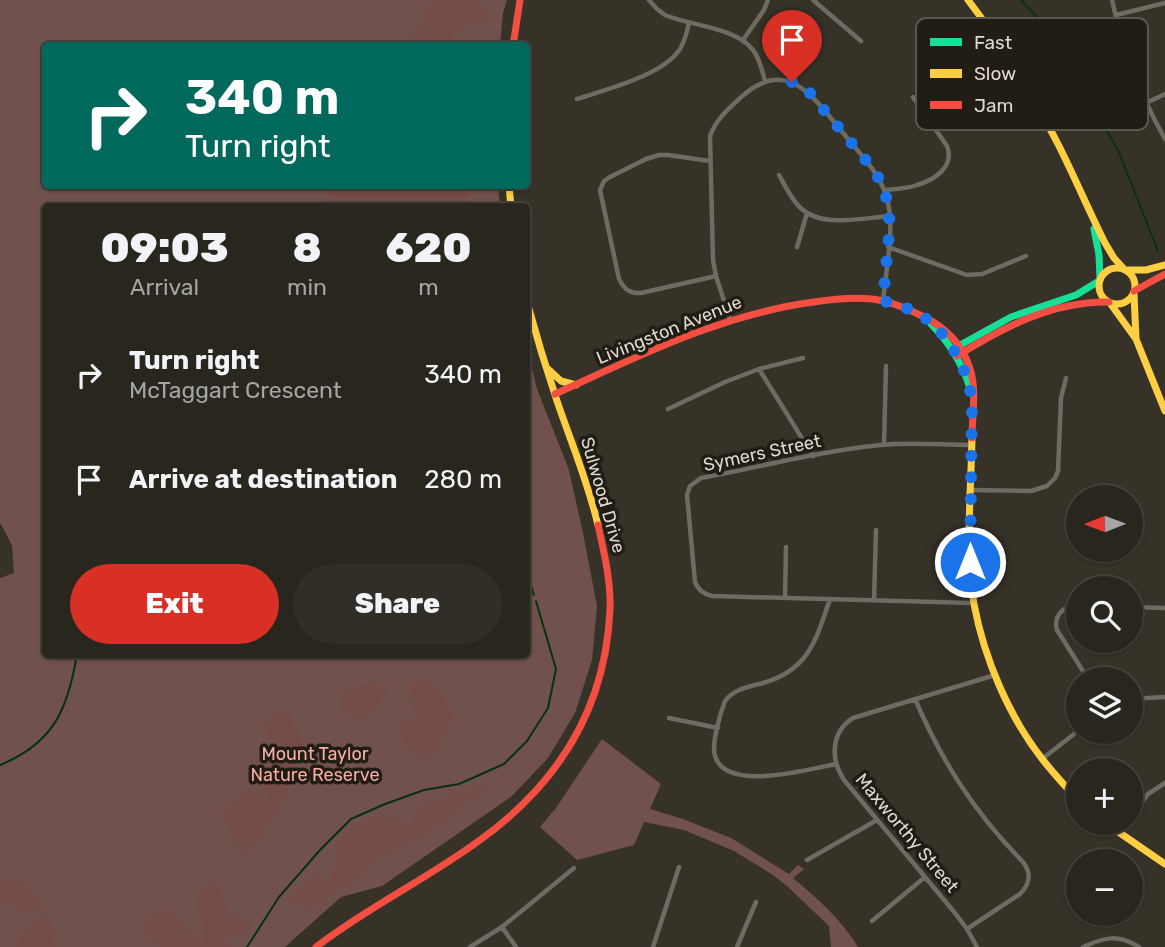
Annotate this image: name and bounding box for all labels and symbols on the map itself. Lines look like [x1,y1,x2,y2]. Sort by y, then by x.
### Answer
pin [762,10,822,82]
legend [916,18,1148,130]
text: Fast [974,31,1013,54]
text: Slow [974,62,1016,85]
text: Jam [974,94,1013,117]
street label: Livingston Avenue [593,291,745,369]
street label: Symers Street [701,430,823,476]
street label: Sulwood Drive [576,434,630,556]
north arrow [1066,485,1143,562]
position arrow [933,525,1007,599]
park label: Mount Taylor Nature Reserve [251,743,379,786]
street label: Maxworthy Street [851,769,963,897]

